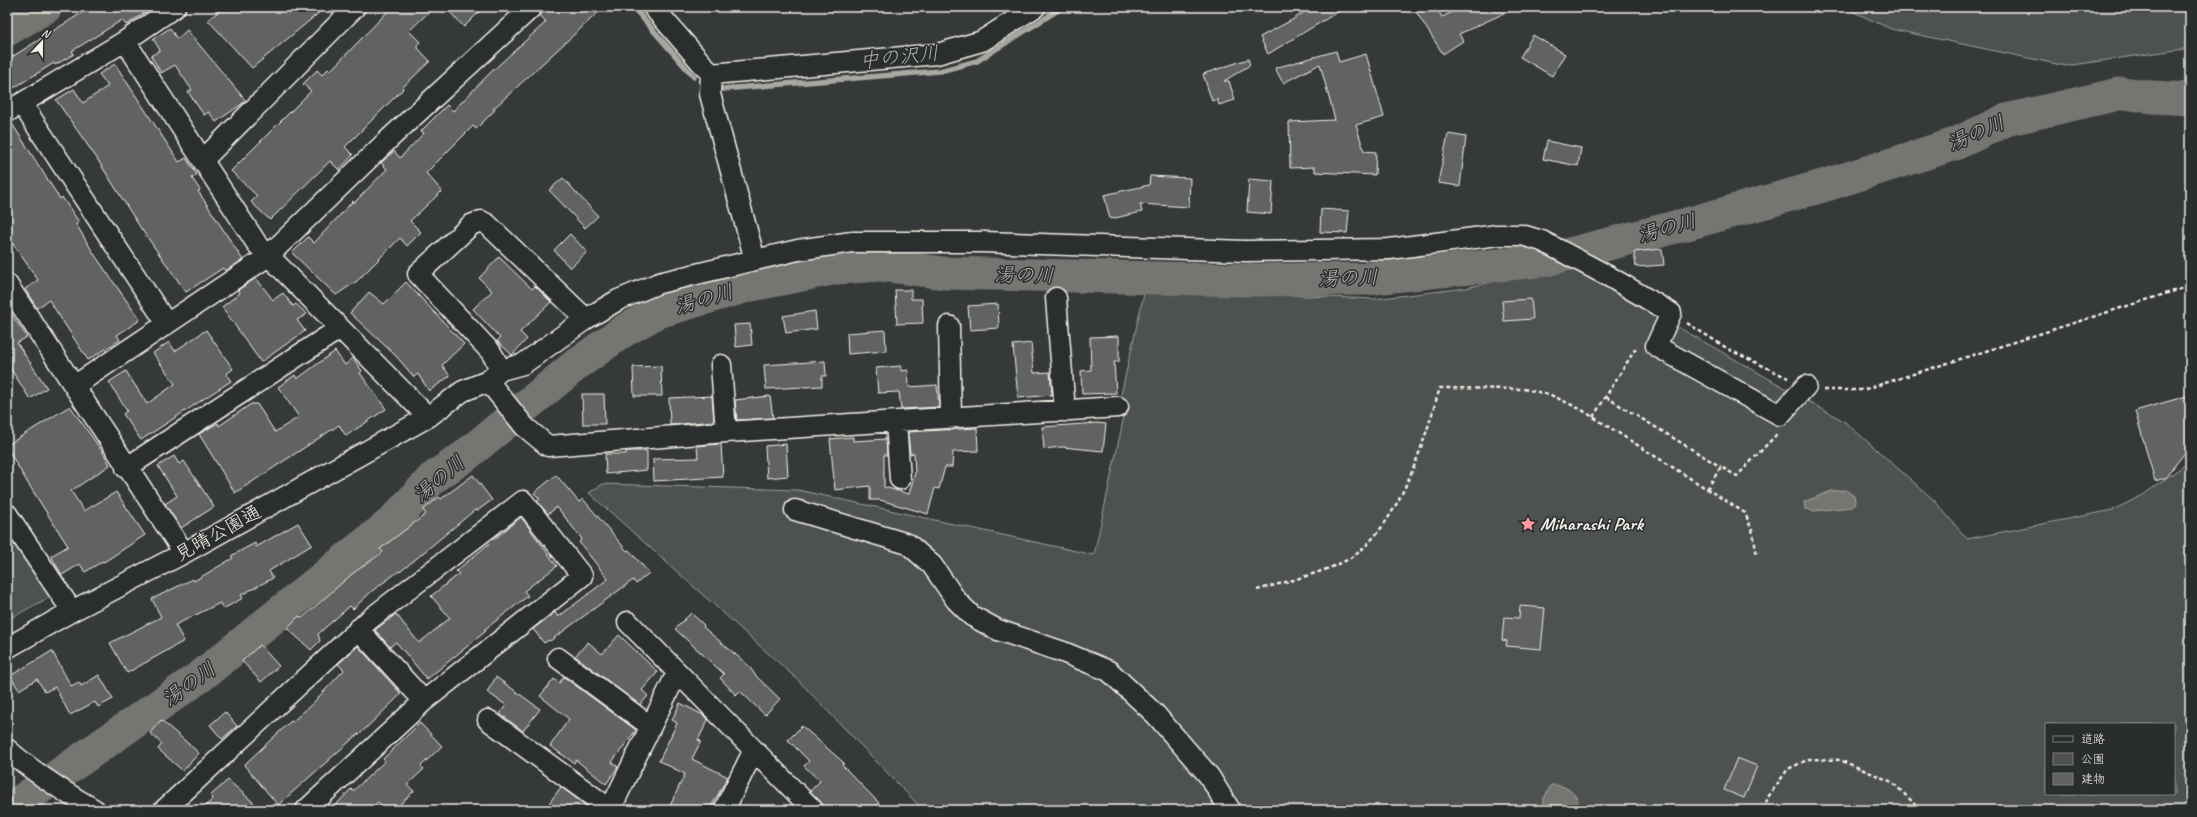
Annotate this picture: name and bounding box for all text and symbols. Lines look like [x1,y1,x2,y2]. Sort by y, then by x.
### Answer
north arrow [22,22,62,62]
text: N [40,25,54,41]
water label: 中の沢川 [858,40,940,74]
water label: 湯の川 [1944,110,2008,156]
water label: 湯の川 [1635,208,1699,248]
water label: 湯の川 [994,262,1054,288]
water label: 湯の川 [1318,264,1378,292]
water label: 湯の川 [672,279,736,319]
water label: 湯の川 [408,450,470,508]
street label: 見晴公園通 [171,499,265,567]
place label: Miharashi Park [1540,512,1645,536]
place icon: Miharashi Park [1519,515,1537,533]
water label: 湯の川 [157,656,221,712]
legend [2045,723,2175,795]
text: 道路 [2081,731,2105,747]
text: 公園 [2081,751,2105,767]
text: 建物 [2081,771,2105,787]

